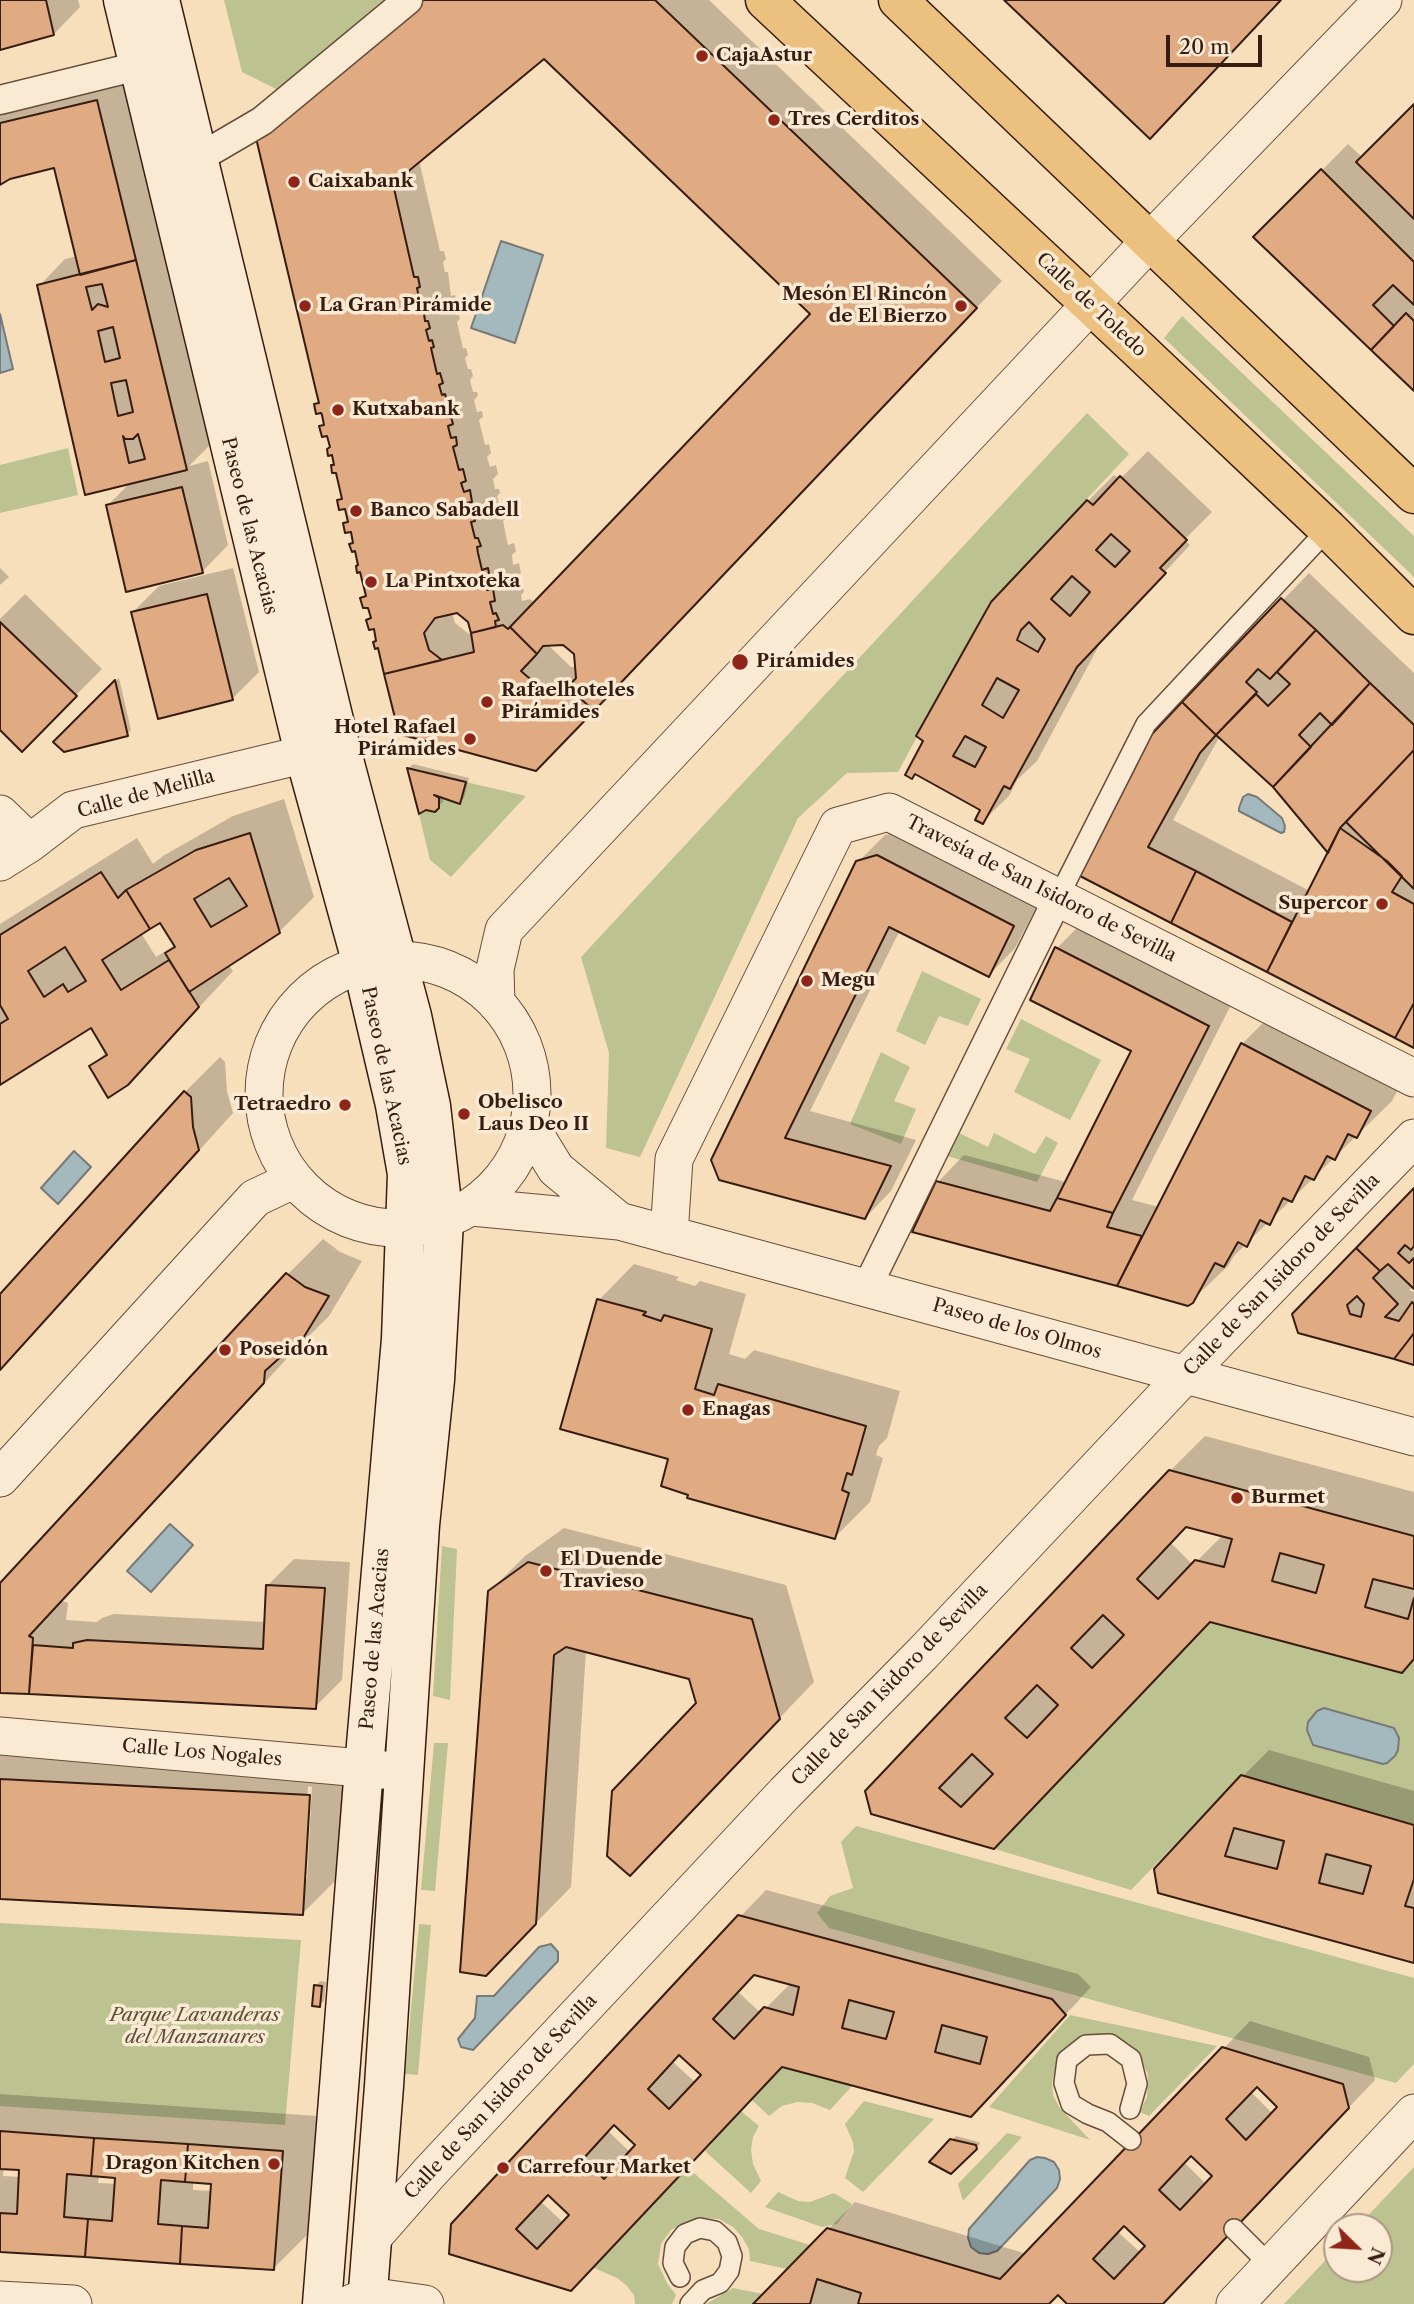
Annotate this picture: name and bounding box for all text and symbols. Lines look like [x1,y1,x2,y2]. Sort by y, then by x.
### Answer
scale bar [1169,21,1265,65]
text: 20 m [1179,34,1230,59]
place label: CajaAstur [716,45,812,67]
marker: CajaAstur [694,48,710,64]
place label: Tres Cerditos [788,109,919,131]
marker: Tres Cerditos [766,112,782,128]
place label: Caixabank [308,171,413,193]
marker: Caixabank [286,174,302,190]
street label: Calle de Toledo [1031,248,1151,362]
place label: Mesón El Rincón de El Bierzo [782,284,947,328]
place label: La Gran Pirámide [319,295,492,317]
marker: La Gran Pirámide [297,298,313,314]
marker: Mesón El Rincón de El Bierzo [953,298,969,314]
place label: Kutxabank [352,399,459,421]
marker: Kutxabank [330,402,346,418]
street label: Paseo de las Acacias [216,435,282,617]
place label: Banco Sabadell [370,500,519,522]
marker: Banco Sabadell [348,503,364,519]
place label: La Pintxoteka [385,571,521,593]
marker: La Pintxoteka [363,574,379,590]
place label: Pirámides [756,651,854,673]
marker: Pirámides [730,652,750,672]
place label: Rafaelhoteles Pirámides [501,680,635,724]
marker: Rafaelhoteles Pirámides [479,694,495,710]
place label: Hotel Rafael Pirámides [334,717,456,761]
marker: Hotel Rafael Pirámides [462,731,478,747]
street label: Calle de Melilla [75,765,217,823]
street label: Travesía de San Isidoro de Sevilla [902,811,1180,967]
place label: Supercor [1278,893,1368,915]
marker: Supercor [1374,896,1390,912]
place label: Megu [821,970,876,992]
marker: Megu [799,973,815,989]
street label: Paseo de las Acacias [356,985,416,1167]
place label: Obelisco Laus Deo II [478,1092,589,1136]
place label: Tetraedro [234,1094,331,1116]
marker: Tetraedro [337,1097,353,1113]
marker: Obelisco Laus Deo II [456,1106,472,1122]
street label: Calle de San Isidoro de Sevilla [1179,1169,1385,1381]
street label: Paseo de los Olmos [930,1294,1104,1364]
place label: Poseidón [239,1339,328,1361]
marker: Poseidón [217,1342,233,1358]
place label: Enagas [702,1399,770,1421]
marker: Enagas [680,1402,696,1418]
place label: Burmet [1251,1487,1325,1509]
marker: Burmet [1229,1490,1245,1506]
street label: Paseo de las Acacias [356,1547,394,1731]
place label: El Duende Travieso [560,1549,663,1593]
marker: El Duende Travieso [538,1563,554,1579]
street label: Calle de San Isidoro de Sevilla [787,1579,993,1791]
street label: Calle Los Nogales [121,1735,283,1771]
street label: Calle de San Isidoro de Sevilla [400,1990,602,2204]
park label: Parque Lavanderas del Manzanares [110,2005,280,2049]
place label: Dragon Kitchen [105,2153,260,2175]
marker: Dragon Kitchen [266,2156,282,2172]
place label: Carrefour Market [517,2157,691,2179]
marker: Carrefour Market [495,2160,511,2176]
north arrow [1323,2213,1393,2283]
text: N [1362,2244,1390,2268]

